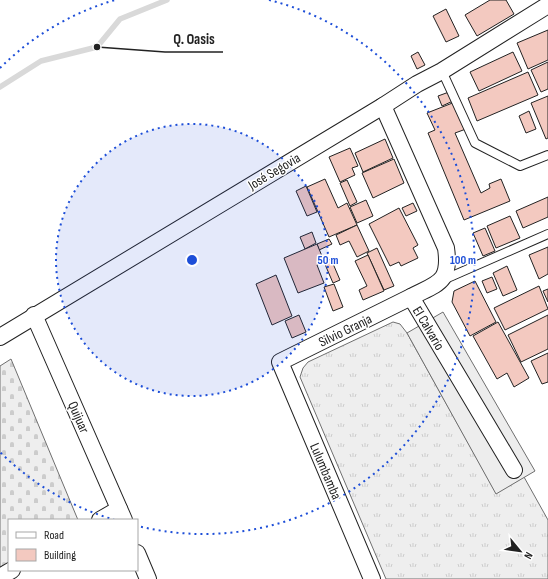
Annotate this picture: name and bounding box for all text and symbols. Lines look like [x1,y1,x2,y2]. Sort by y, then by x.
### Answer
callout: Q. Oasis [165,25,223,52]
text: Q. Oasis [173,30,215,49]
street label: José Segovia [244,149,303,194]
centre of rings [185,253,199,267]
text: 50 m [318,253,338,268]
text: 100 m [450,253,476,268]
street label: El Calvario [409,303,448,353]
street label: Silvio Granja [316,310,375,351]
street label: Quijuar [64,399,93,436]
street label: Lulumbamba [306,440,345,502]
legend [8,519,138,571]
text: Road [44,528,64,543]
north arrow [500,531,540,571]
text: Building [44,548,76,563]
text: N [521,550,535,561]

